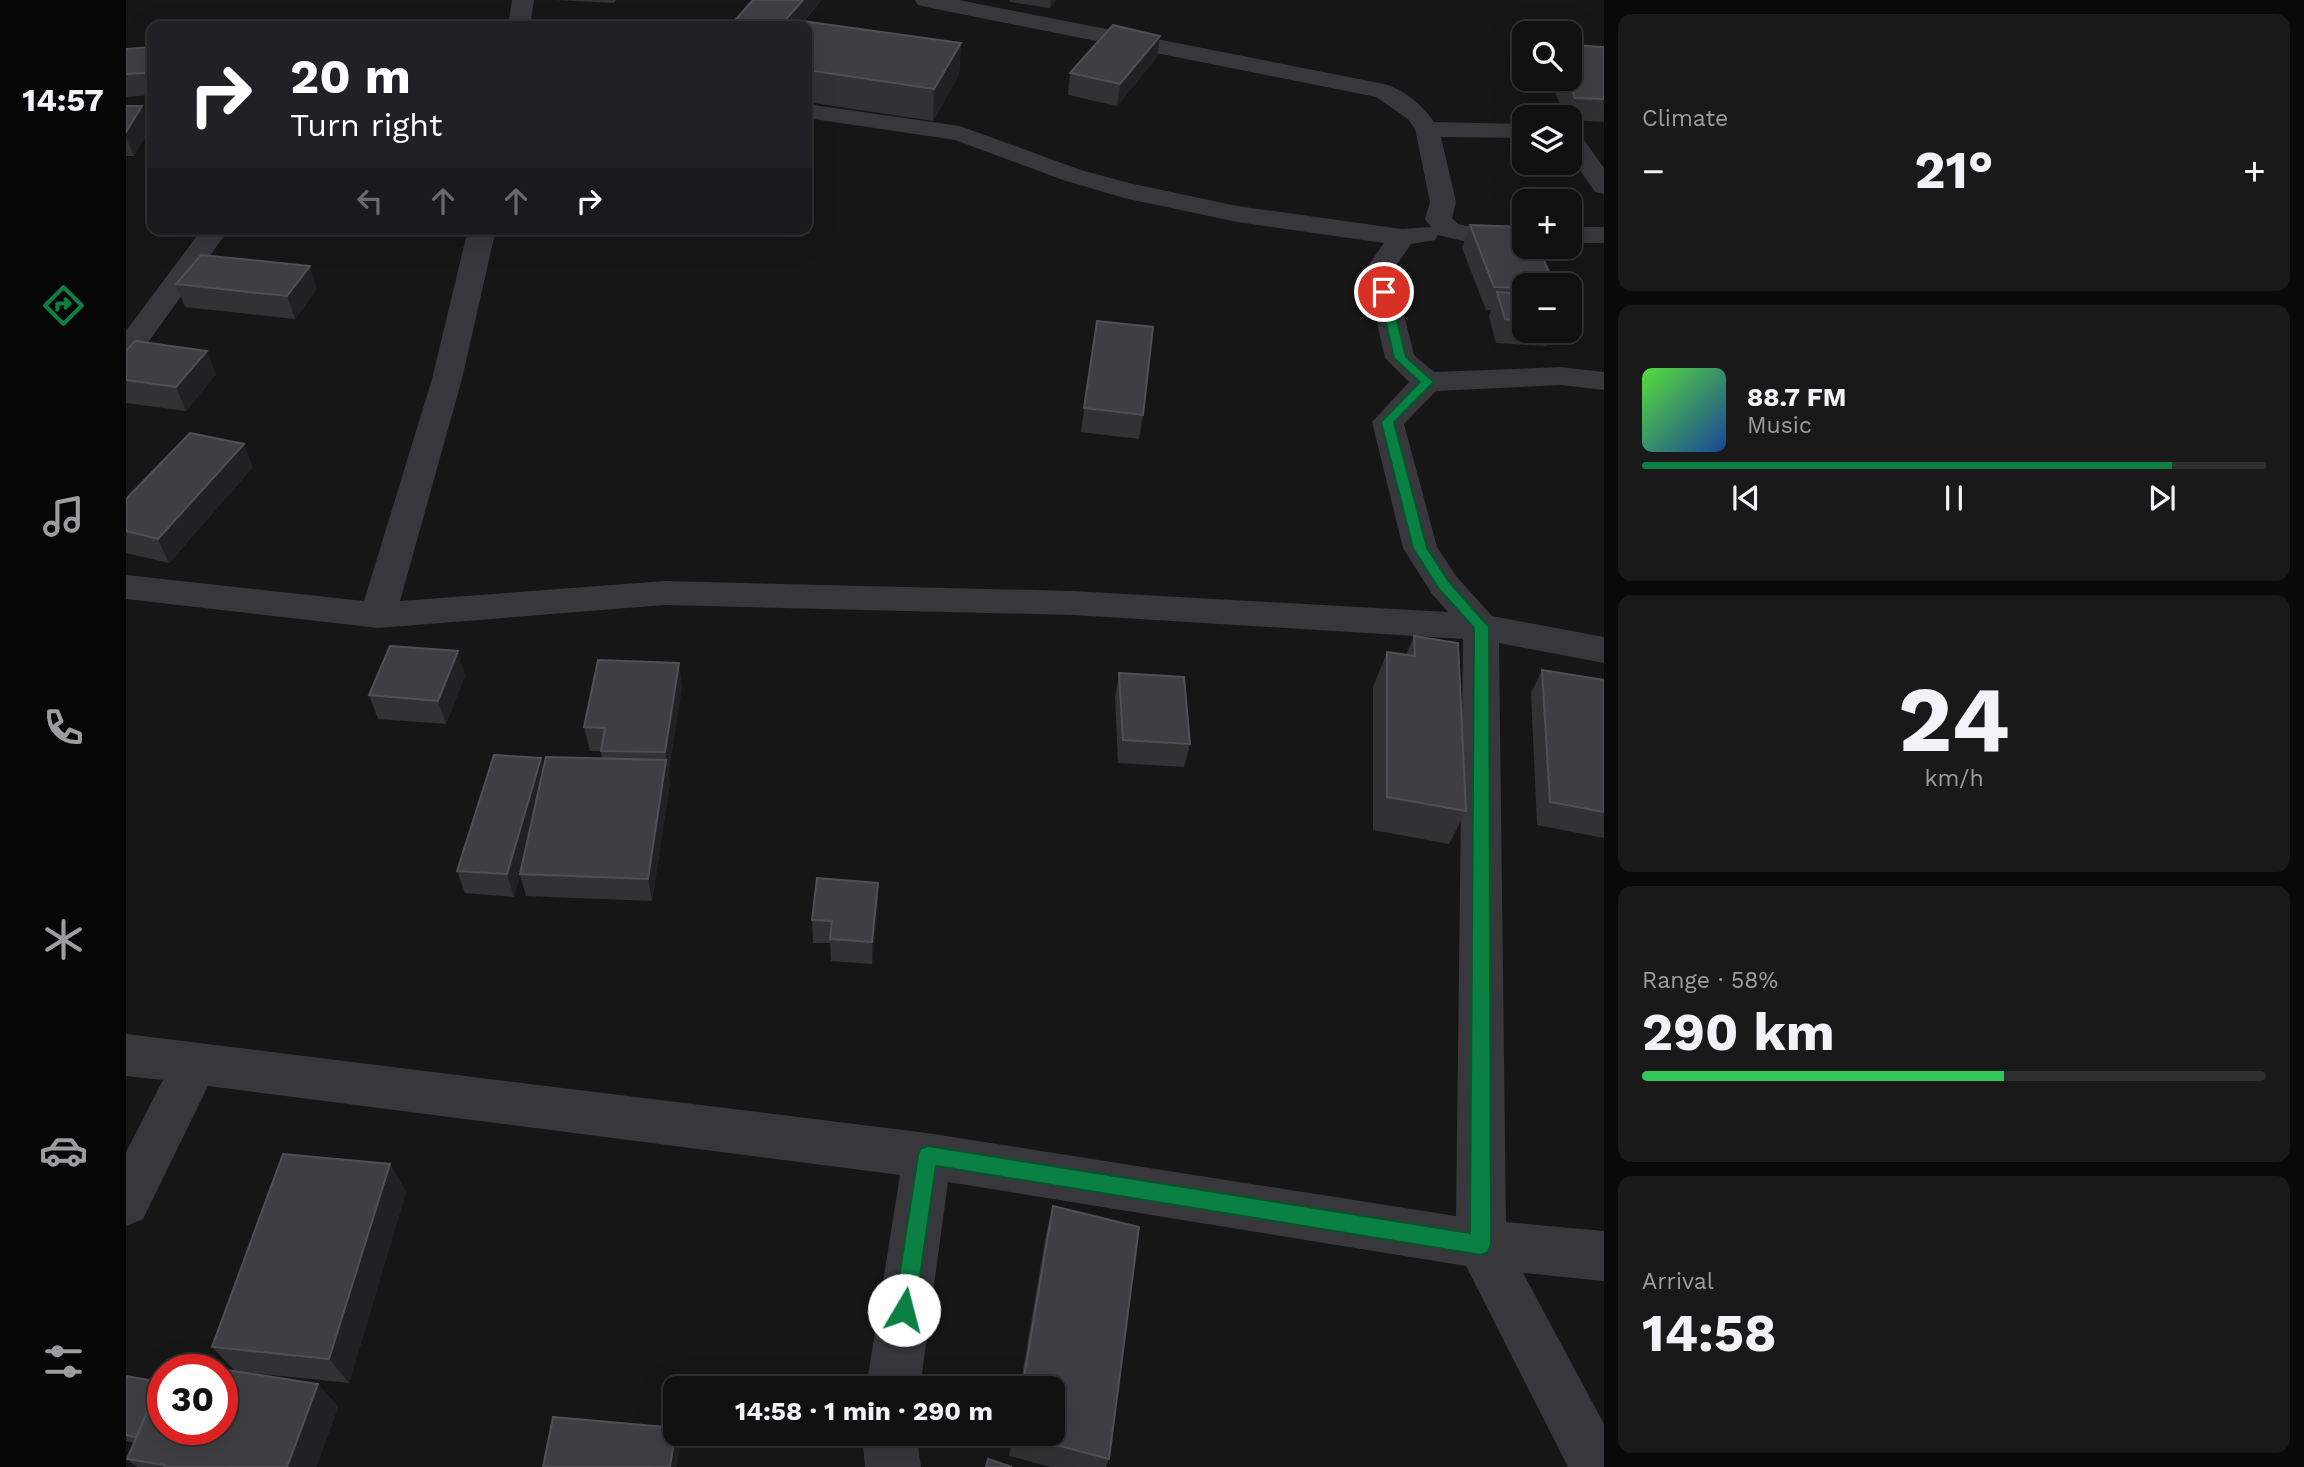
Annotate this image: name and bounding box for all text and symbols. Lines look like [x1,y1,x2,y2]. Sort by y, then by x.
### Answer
map controls [1512,21,1582,343]
button: search [1512,21,1582,91]
text: 20 m [290,47,411,105]
icon: right [175,49,266,140]
text: 14:57 [22,81,104,119]
button: layers [1512,105,1582,175]
text: Climate [1642,105,1728,132]
text: Turn right [290,106,442,144]
text: 21° [1914,140,1994,201]
text: − [1642,149,1665,193]
text: + [2243,149,2266,193]
icon: left [351,182,389,220]
icon: ahead [424,182,462,220]
icon: ahead [497,182,535,220]
icon: right [570,182,608,220]
button: + [1512,189,1582,259]
pin [1354,262,1414,322]
icon: arrive [1365,273,1403,311]
button: − [1512,273,1582,343]
icon: directions [39,281,88,330]
text: 88.7 FM [1747,382,1846,412]
text: Music [1747,412,1812,439]
icon: previous [1727,479,1765,517]
icon: pause [1935,479,1973,517]
icon: next [2143,479,2181,517]
icon: music [39,492,88,541]
text: 24 [1898,666,2010,773]
icon: phone [39,703,88,752]
text: km/h [1924,765,1984,792]
icon: climate [39,915,88,964]
text: Range · 58% [1642,967,1778,994]
text: 290 km [1642,1002,1835,1063]
icon: car [39,1126,88,1175]
text: Arrival [1642,1268,1714,1295]
position arrow [867,1273,941,1347]
text: 14:58 [1642,1303,1777,1364]
icon: filters [39,1337,88,1386]
speed limit sign: 30 [147,1354,238,1445]
text: 14:58 · 1 min · 290 m [735,1396,993,1426]

